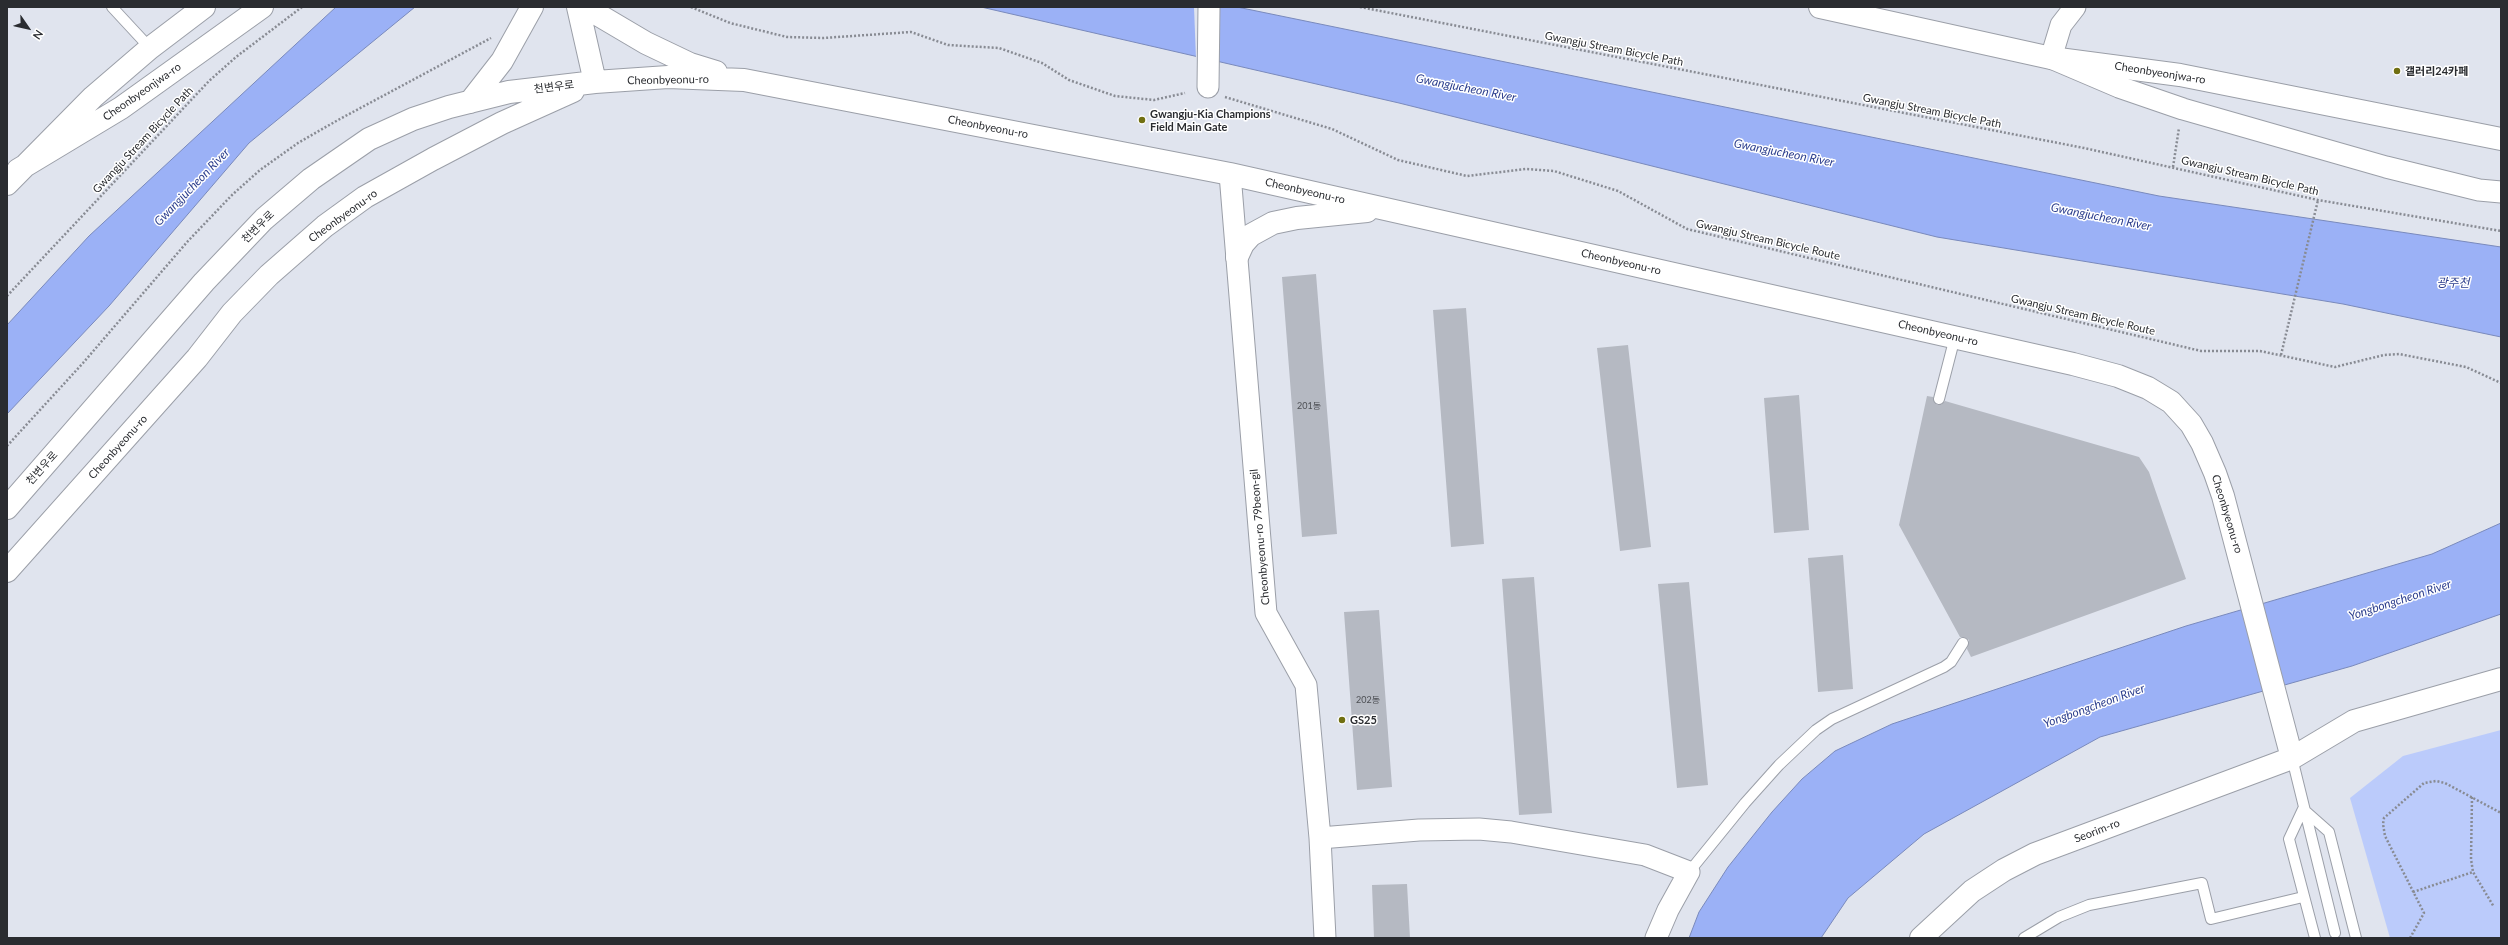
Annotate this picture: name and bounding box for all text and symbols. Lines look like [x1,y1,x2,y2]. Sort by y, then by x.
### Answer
north arrow [8,8,48,48]
text: N [31,28,46,42]
street label: Gwangju Stream Bicycle Path [1544,29,1684,69]
street label: Cheonbyeonjwa-ro [2113,59,2207,87]
street label: Cheonbyeonjwa-ro [100,60,184,124]
place label: 갤러리24카페 [2405,64,2468,78]
marker: 갤러리24카페 [2392,66,2402,76]
water label: Gwangjucheon River [1415,71,1517,105]
street label: Cheonbyeonu-ro [627,73,709,87]
street label: 천변우로 [533,78,575,96]
street label: Gwangju Stream Bicycle Path [90,84,196,196]
street label: Gwangju Stream Bicycle Path [1862,91,2002,131]
place label: Gwangju-Kia Champions Field Main Gate [1150,107,1271,133]
street label: Cheonbyeonu-ro [947,113,1029,141]
marker: Gwangju-Kia Champions Field Main Gate [1137,115,1147,125]
water label: Gwangjucheon River [1733,136,1835,170]
water label: Gwangjucheon River [151,145,233,229]
street label: Gwangju Stream Bicycle Path [2180,154,2320,198]
street label: Cheonbyeonu-ro [1264,175,1346,207]
street label: Cheonbyeonu-ro [306,187,380,245]
water label: Gwangjucheon River [2050,200,2152,234]
street label: 천변우로 [239,208,277,246]
street label: Gwangju Stream Bicycle Route [1695,217,1841,263]
street label: Cheonbyeonu-ro [1580,246,1662,278]
water label: 광주천 [2436,276,2470,290]
street label: Gwangju Stream Bicycle Route [2010,292,2156,338]
street label: Cheonbyeonu-ro [1897,317,1979,349]
house number: 201동 [1297,401,1321,411]
street label: Cheonbyeonu-ro [86,412,150,482]
street label: 천변우로 [24,449,60,487]
street label: Cheonbyeonu-ro 79beon-gil [1247,468,1273,606]
street label: Cheonbyeonu-ro [2209,473,2245,555]
water label: Yongbongcheon River [2347,577,2453,623]
water label: Yongbongcheon River [2041,681,2147,731]
house number: 202동 [1356,695,1380,705]
place label: GS25 [1350,713,1377,727]
marker: GS25 [1337,715,1347,725]
street label: Seorim-ro [2072,816,2122,846]

